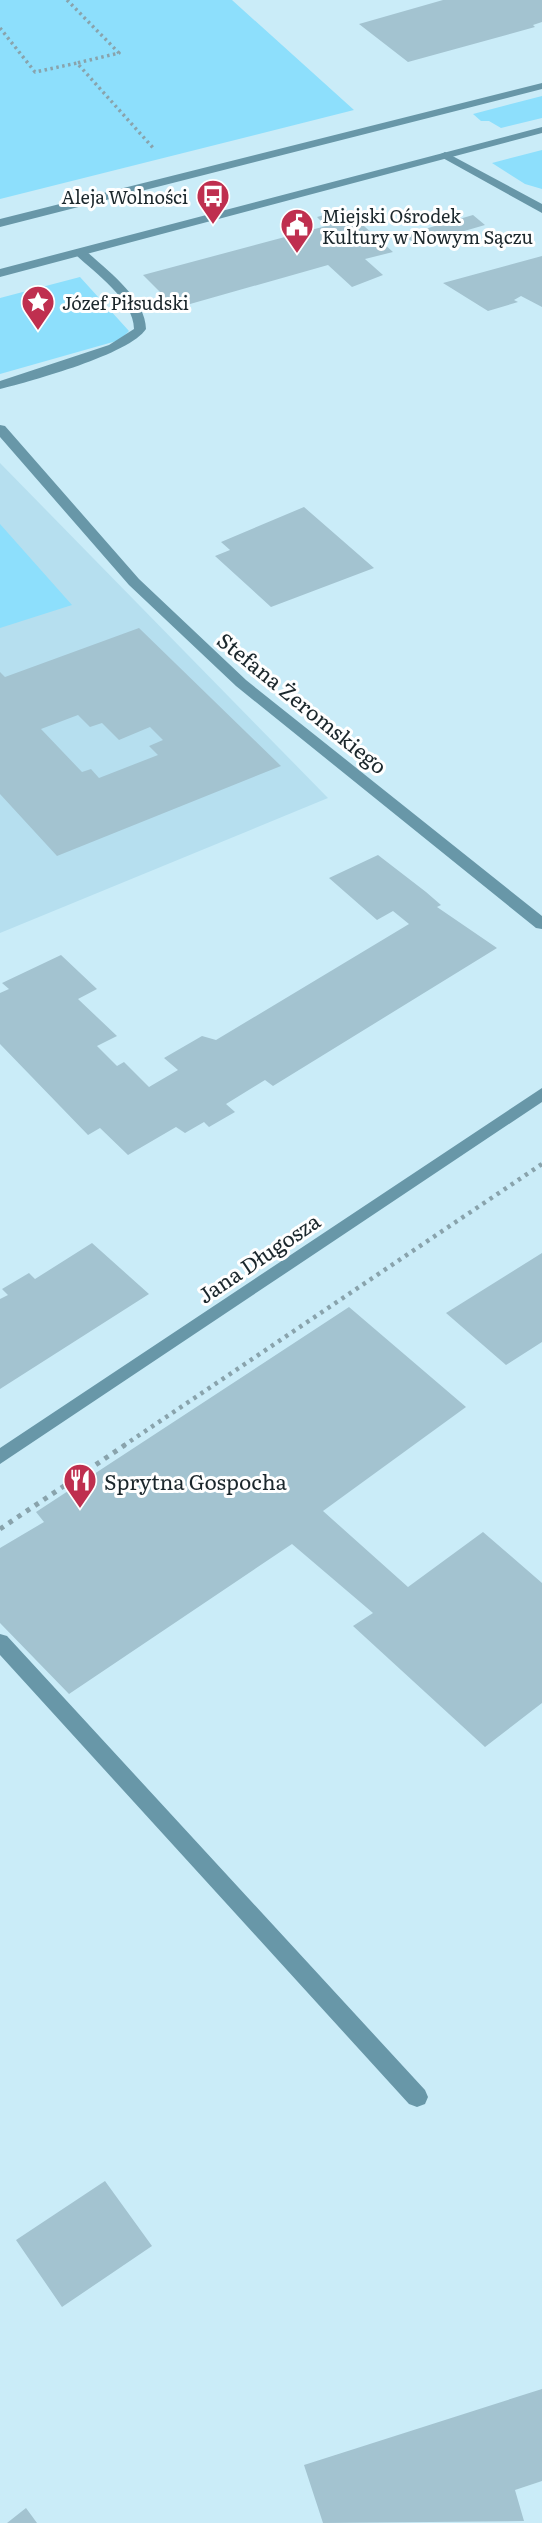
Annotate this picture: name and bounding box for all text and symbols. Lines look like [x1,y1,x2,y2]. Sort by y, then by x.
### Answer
bus stop icon: Aleja Wolności [194,177,232,226]
place label: Aleja Wolności [62,183,188,210]
place label: Miejski Ośrodek Kultury w Nowym Sączu [322,202,533,250]
public building icon: Miejski Ośrodek Kultury w Nowym Sączu [278,206,316,255]
place icon: Józef Piłsudski [19,283,57,332]
place label: Józef Piłsudski [62,289,189,316]
street label: Stefana Żeromskiego [212,624,394,780]
street label: Jana Długosza [191,1204,326,1309]
restaurant icon: Sprytna Gospocha [61,1461,99,1510]
place label: Sprytna Gospocha [104,1465,288,1496]

